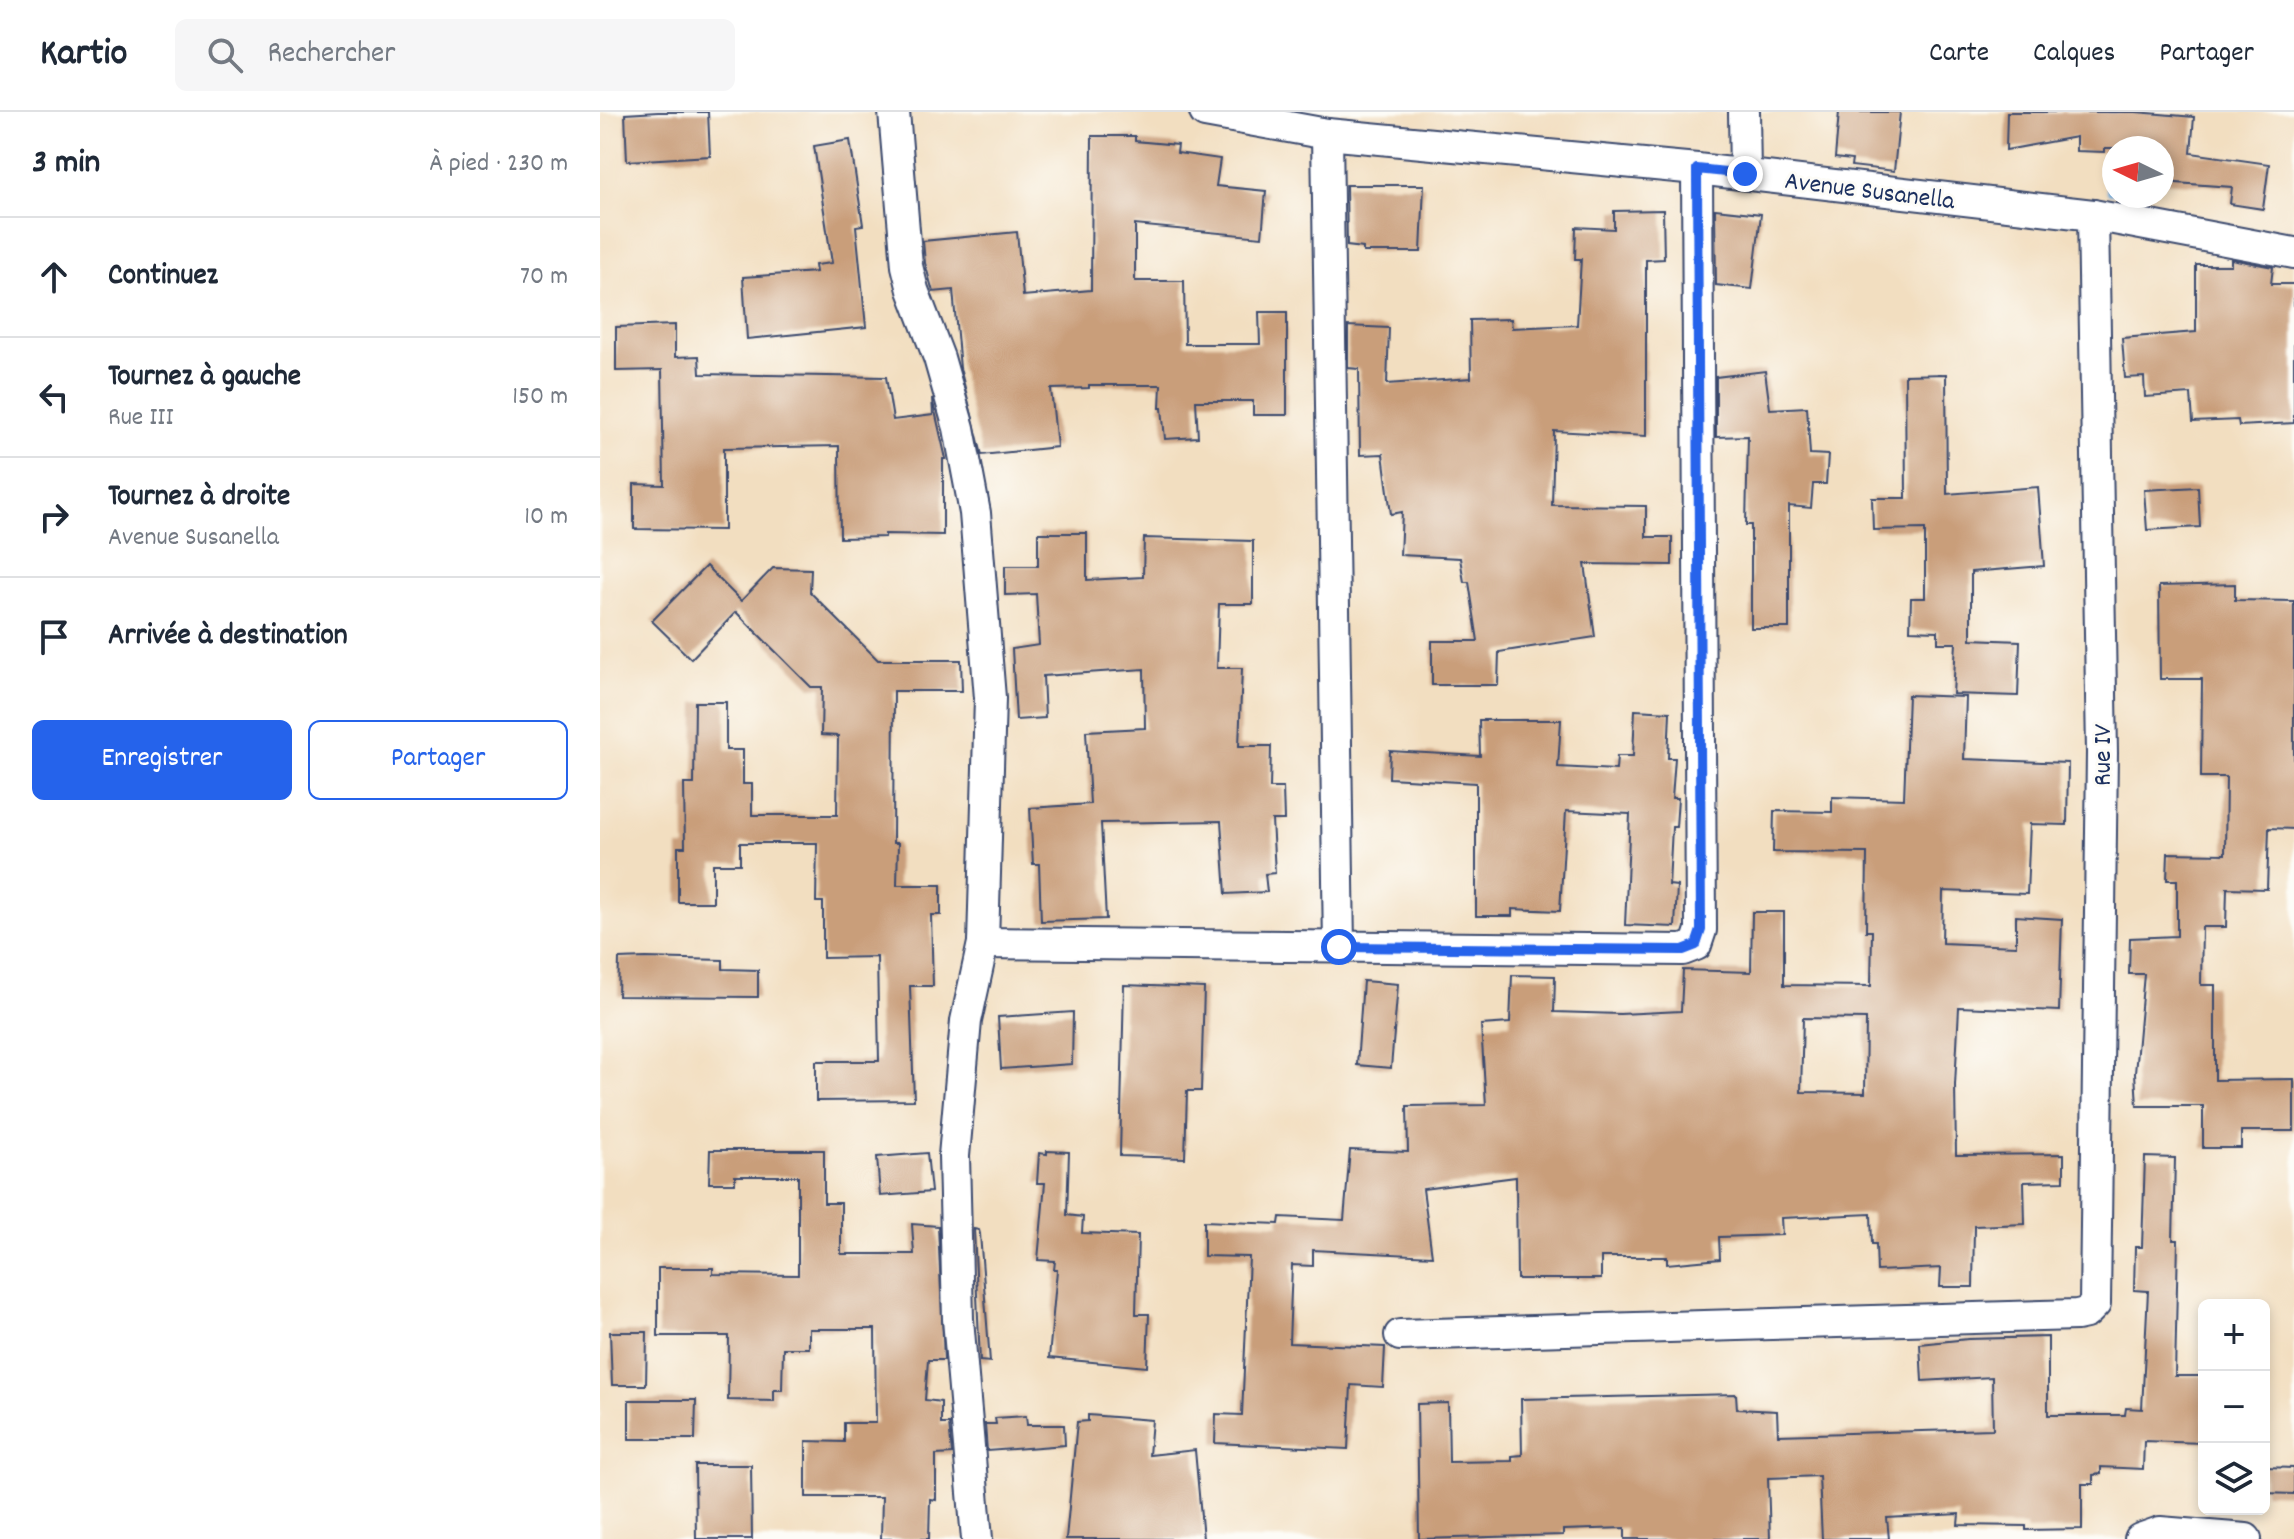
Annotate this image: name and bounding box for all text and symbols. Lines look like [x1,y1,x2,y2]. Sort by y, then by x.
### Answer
search box [175,19,735,91]
text: Kartio [40,28,127,83]
icon: search [203,33,247,77]
text: Rechercher [267,34,395,77]
text: Carte [1929,35,1989,75]
text: Calques [2033,35,2115,75]
text: Partager [2159,35,2254,75]
north arrow [2102,136,2174,208]
text: 3 min [32,140,100,189]
text: À pied · 230 m [429,146,568,183]
route end [1727,156,1763,192]
street label: Avenue Susanella [1782,164,1957,221]
icon: ahead [32,255,76,299]
text: Continuez [108,256,218,299]
text: 70 m [520,259,568,296]
text: Tournez à gauche [108,357,301,400]
icon: left [32,375,76,419]
text: 150 m [512,379,568,416]
text: Rue III [108,400,173,437]
text: Tournez à droite [108,477,290,520]
icon: right [32,495,76,539]
text: 10 m [524,499,568,536]
text: Avenue Susanella [108,520,279,557]
icon: arrive [32,615,76,659]
text: Arrivée à destination [108,616,348,659]
button: Enregistrer [32,720,292,800]
button: Partager [308,720,568,800]
street label: Rue IV [2086,724,2123,786]
route start [1321,929,1357,965]
map controls [2198,1299,2270,1515]
button: + [2198,1299,2270,1371]
button: − [2198,1371,2270,1443]
button: layers [2198,1443,2270,1515]

